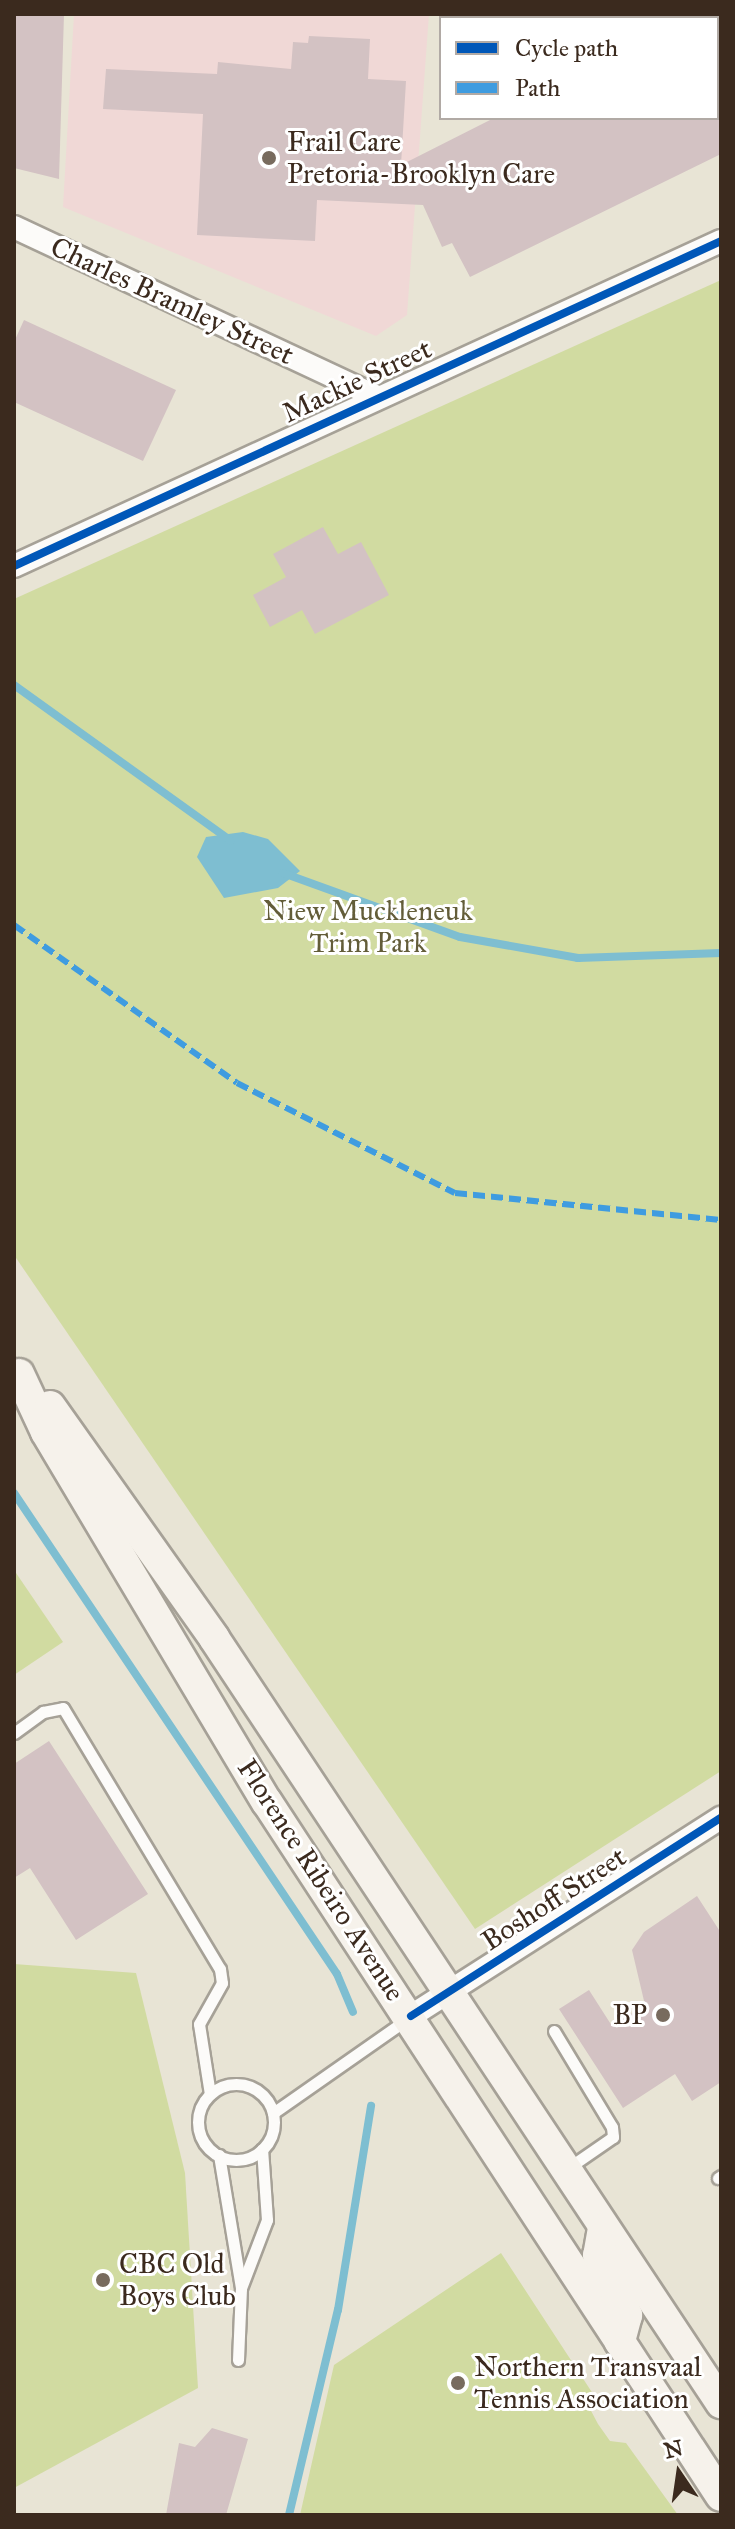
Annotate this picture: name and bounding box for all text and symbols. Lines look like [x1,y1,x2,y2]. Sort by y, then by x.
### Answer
legend [439,16,719,120]
text: Cycle path [515,33,618,63]
text: Path [515,73,560,103]
place label: Frail Care Pretoria-Brooklyn Care [287,125,555,191]
marker: Frail Care Pretoria-Brooklyn Care [258,147,280,169]
street label: Charles Bramley Street [45,230,299,372]
street label: Mackie Street [277,332,437,430]
park label: Niew Muckleneuk Trim Park [263,894,473,960]
street label: Florence Ribeiro Avenue [230,1753,412,2007]
street label: Boshoff Street [476,1840,632,1958]
place label: BP [613,1998,647,2032]
marker: BP [654,2006,672,2024]
place label: CBC Old Boys Club [119,2247,236,2313]
marker: CBC Old Boys Club [94,2271,112,2289]
place label: Northern Transvaal Tennis Association [474,2350,702,2416]
marker: Northern Transvaal Tennis Association [449,2374,467,2392]
north arrow [639,2433,719,2513]
text: N [661,2434,686,2464]

